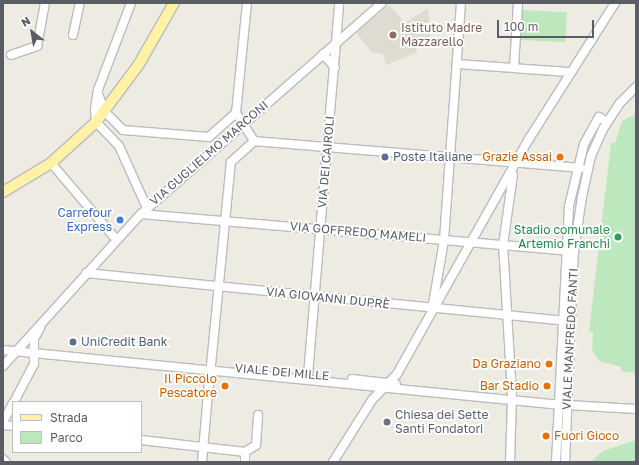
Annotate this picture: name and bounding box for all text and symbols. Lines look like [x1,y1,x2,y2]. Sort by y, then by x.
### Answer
north arrow [12,12,52,52]
scale bar [499,12,596,38]
text: N [19,14,32,29]
text: 100 m [504,19,538,34]
place label: Istituto Madre Mazzarello [401,21,482,49]
marker: Istituto Madre Mazzarello [388,30,398,40]
street label: VIA GUGLIELMO MARCONI [147,98,271,208]
street label: VIA DEI CAIROLI [315,115,337,209]
place label: Poste Italiane [393,150,473,164]
place label: Grazie Assai [482,150,552,164]
marker: Poste Italiane [380,152,390,162]
marker: Grazie Assai [555,152,565,162]
place label: Carrefour Express [58,206,112,234]
marker: Carrefour Express [115,215,125,225]
street label: VIA GOFFREDO MAMELI [289,219,427,245]
place label: Stadio comunale Artemio Franchi [514,223,610,251]
marker: Stadio comunale Artemio Franchi [613,232,623,242]
street label: VIALE MANFREDO FANTI [559,268,581,410]
street label: VIA GIOVANNI DUPRÈ [265,284,391,312]
place label: UniCredit Bank [81,335,167,349]
marker: UniCredit Bank [68,337,78,347]
place label: Da Graziano [472,357,541,371]
marker: Da Graziano [544,359,554,369]
street label: VIALE DEI MILLE [234,361,330,383]
place label: Il Piccolo Pescatore [159,372,217,400]
place label: Bar Stadio [480,379,539,393]
marker: Il Piccolo Pescatore [220,381,230,391]
marker: Bar Stadio [542,381,552,391]
legend [12,401,142,453]
place label: Chiesa dei Sette Santi Fondatori [395,408,488,436]
text: Strada [50,410,88,425]
marker: Chiesa dei Sette Santi Fondatori [382,417,392,427]
place label: Fuori Gioco [554,429,619,443]
text: Parco [50,430,83,445]
marker: Fuori Gioco [541,431,551,441]

